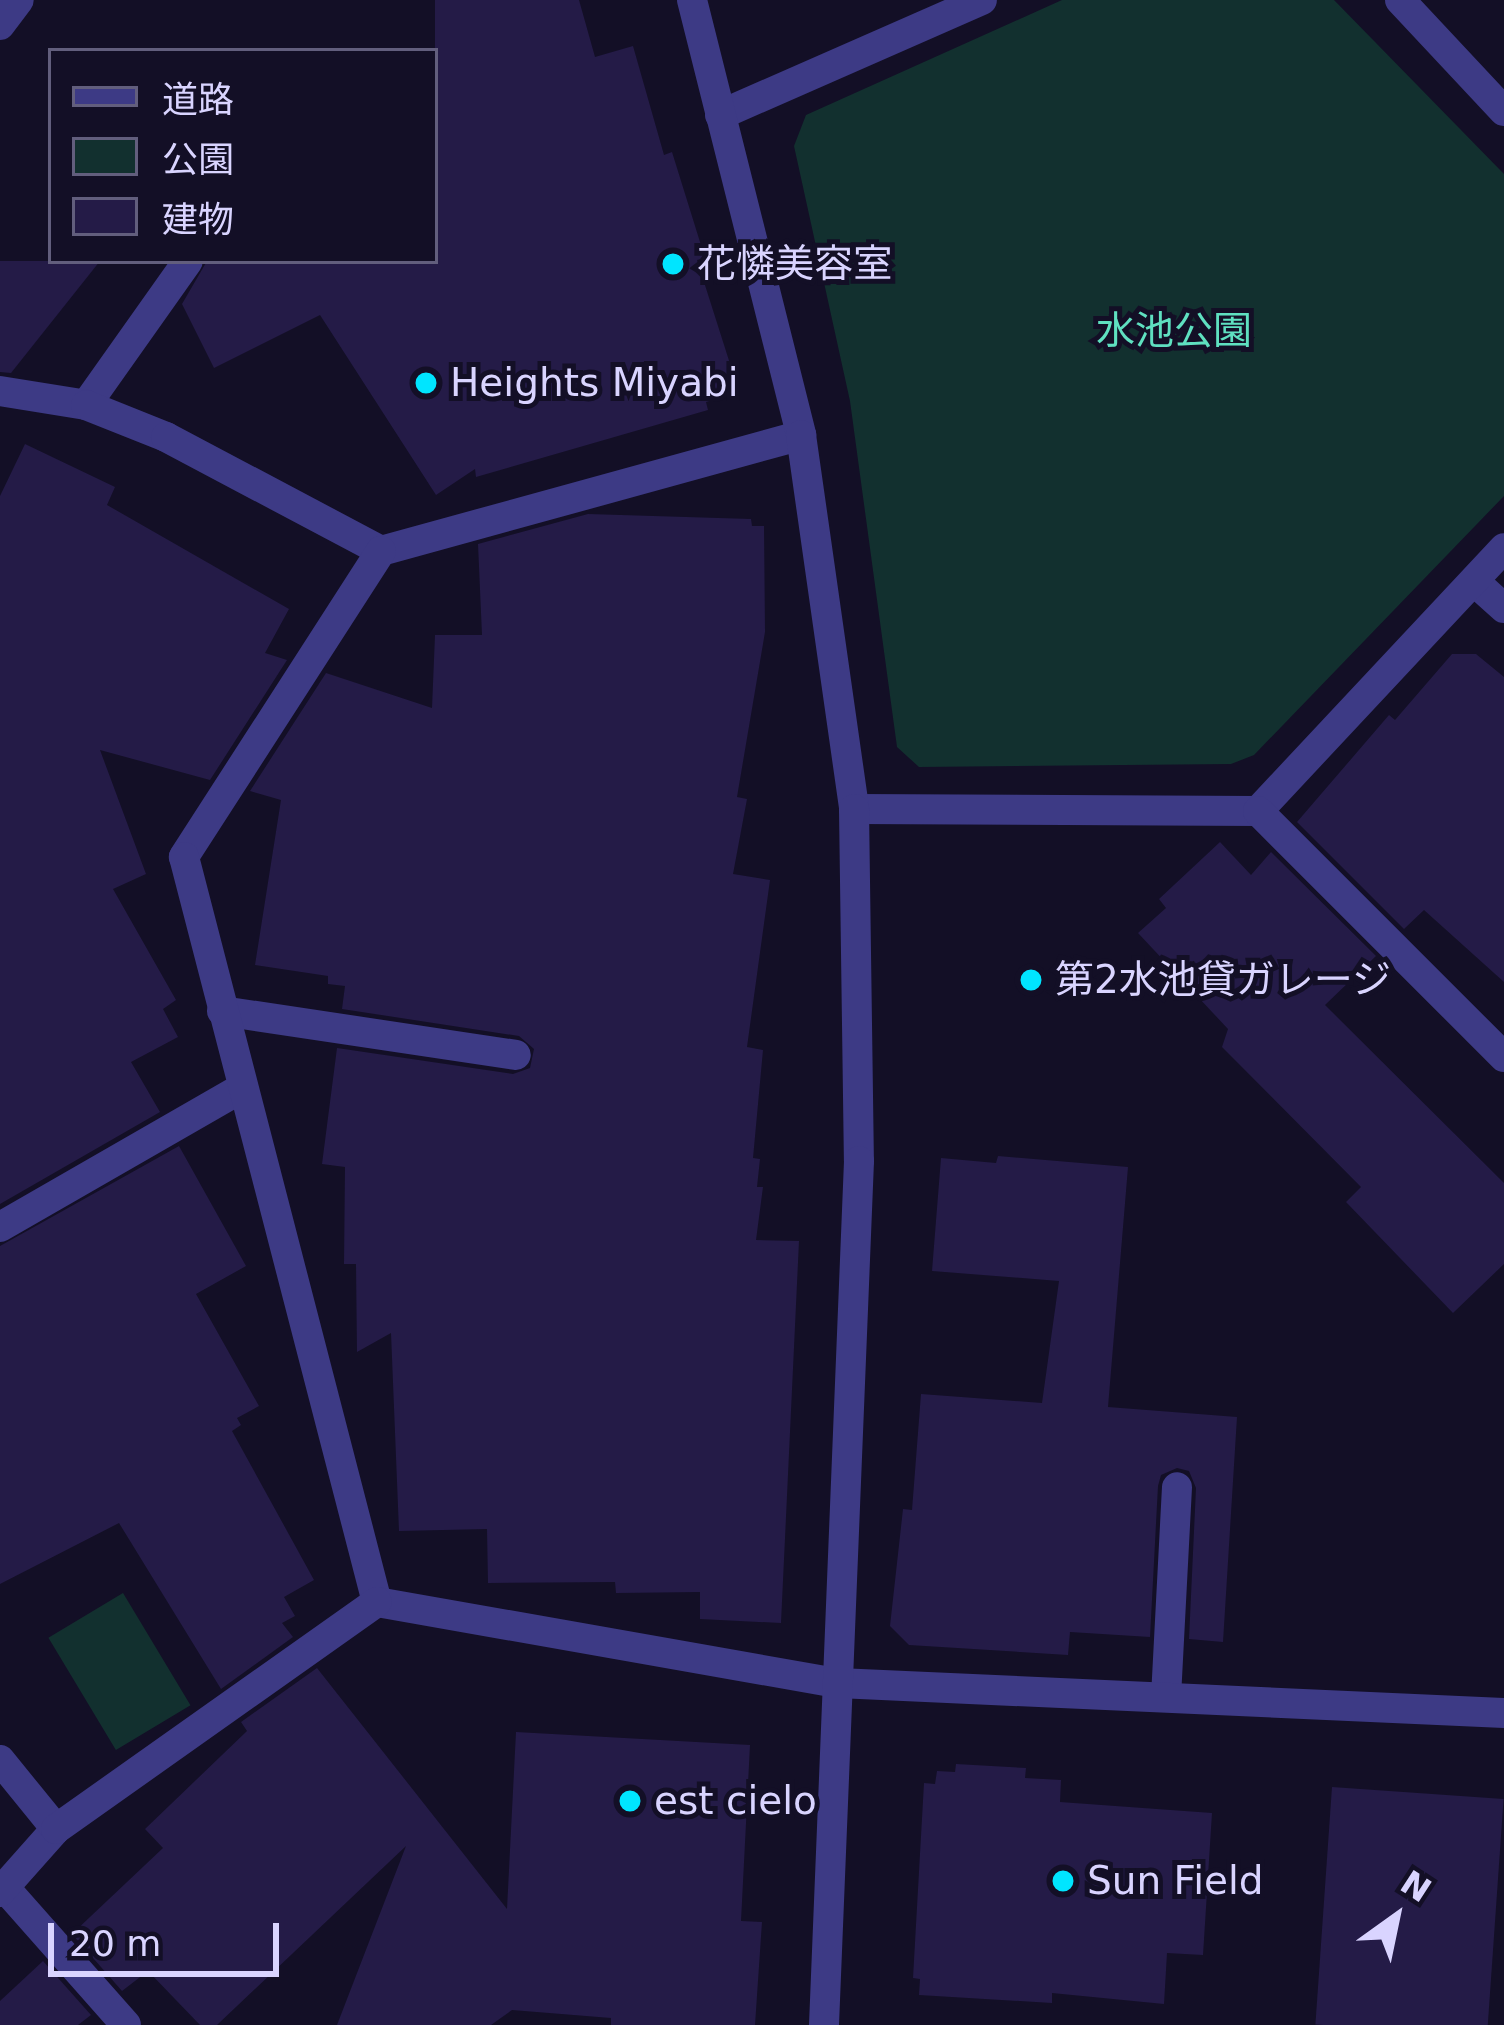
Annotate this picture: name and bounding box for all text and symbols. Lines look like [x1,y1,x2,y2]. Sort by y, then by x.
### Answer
legend [48,48,438,264]
text: 道路 [162,79,234,120]
text: 公園 [162,139,234,180]
text: 建物 [162,199,234,240]
place label: 花憐美容室 [697,241,892,287]
marker: 花憐美容室 [660,251,686,277]
park label: 水池公園 [1096,308,1252,354]
place label: Heights Miyabi [450,360,739,406]
marker: Heights Miyabi [413,370,439,396]
place label: 第2水池貸ガレージ [1055,957,1392,1003]
marker: 第2水池貸ガレージ [1018,967,1044,993]
place label: est cielo [654,1778,817,1824]
marker: est cielo [617,1788,643,1814]
north arrow [1336,1857,1456,1977]
place label: Sun Field [1087,1858,1264,1904]
text: N [1394,1863,1438,1910]
marker: Sun Field [1050,1868,1076,1894]
scale bar [54,1899,285,1973]
text: 20 m [69,1923,161,1964]

